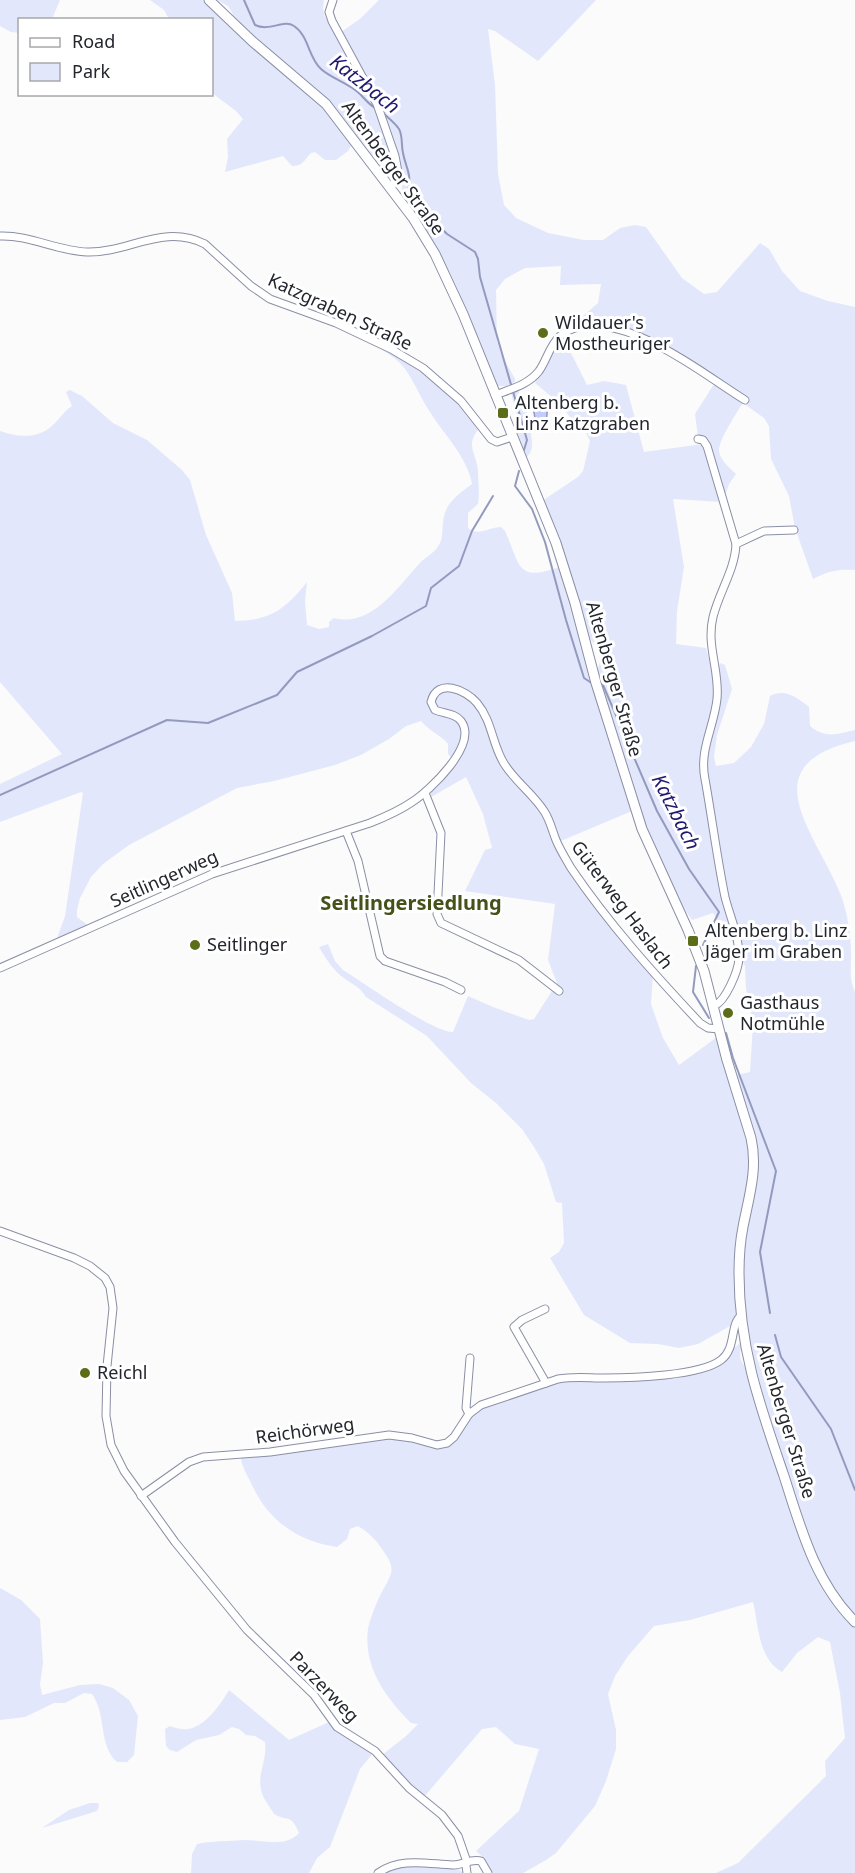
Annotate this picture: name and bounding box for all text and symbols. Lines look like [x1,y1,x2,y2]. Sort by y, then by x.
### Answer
legend [18,18,213,96]
text: Road [72,29,115,53]
water label: Katzbach [325,48,406,119]
text: Park [72,59,110,83]
street label: Altenberger Straße [337,95,451,240]
street label: Katzgraben Straße [264,267,416,355]
place label: Wildauer's Mostheuriger [555,310,671,355]
marker: Wildauer's Mostheuriger [536,326,550,340]
place label: Altenberg b. Linz Katzgraben [515,390,650,435]
marker: Altenberg b. Linz Katzgraben [496,406,510,420]
street label: Altenberger Straße [581,598,649,759]
water label: Katzbach [646,769,707,854]
street label: Güterweg Haslach [567,835,679,973]
street label: Seitlingerweg [106,844,221,913]
district label: Seitlingersiedlung [320,889,502,916]
place label: Altenberg b. Linz Jäger im Graben [703,918,847,963]
place label: Seitlinger [207,932,288,956]
marker: Altenberg b. Linz Jäger im Graben [686,934,700,948]
marker: Seitlinger [188,938,202,952]
place label: Gasthaus Notmühle [740,990,825,1035]
marker: Gasthaus Notmühle [721,1006,735,1020]
street label: Altenberger Straße [752,1340,822,1501]
place label: Reichl [97,1360,147,1384]
marker: Reichl [78,1366,92,1380]
street label: Reichörweg [254,1411,356,1449]
street label: Parzerweg [285,1646,365,1727]

